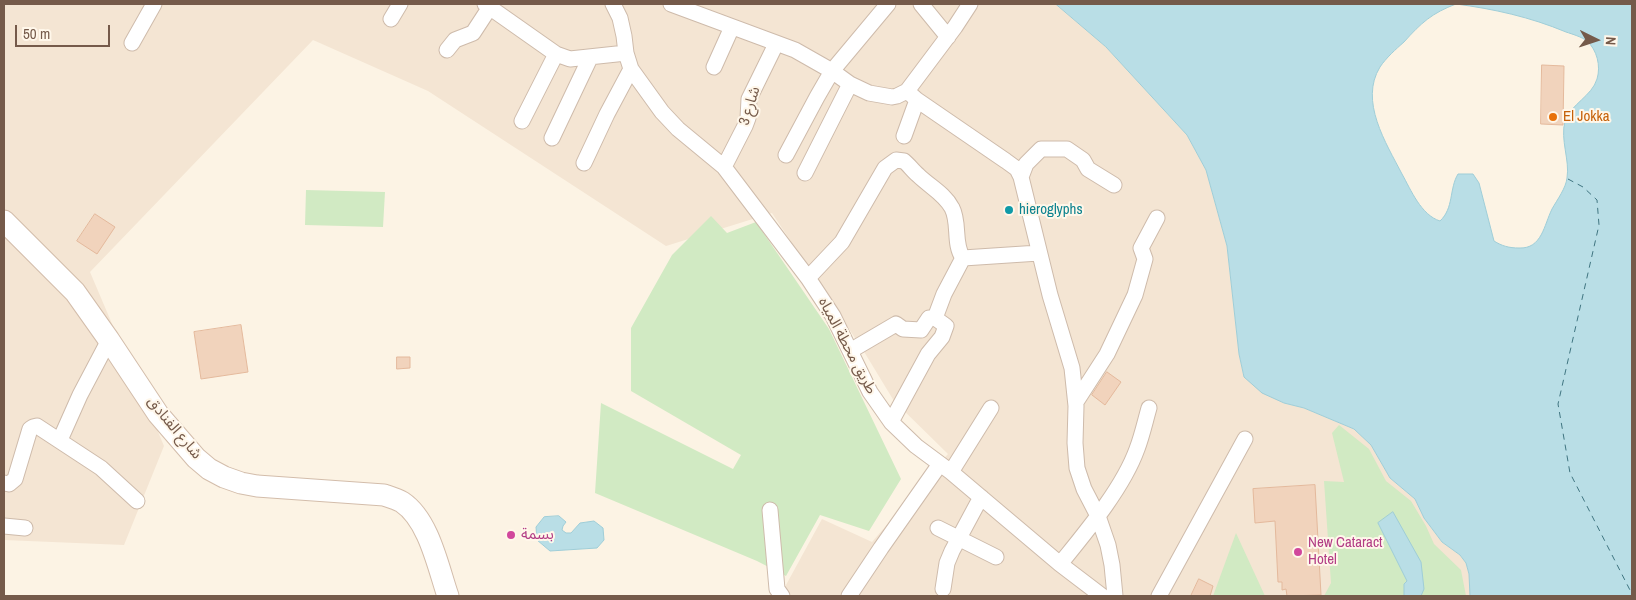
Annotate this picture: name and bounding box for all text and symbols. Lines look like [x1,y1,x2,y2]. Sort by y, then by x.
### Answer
scale bar [18,15,112,47]
north arrow [1571,15,1621,65]
text: 50 m [23,23,50,44]
text: N [1602,36,1620,46]
street label: شارع 3 [736,84,764,128]
place label: El Jokka [1563,108,1609,126]
marker: El Jokka [1547,111,1559,123]
place label: hieroglyphs [1019,201,1083,219]
marker: hieroglyphs [1003,204,1015,216]
street label: طريق محطة المياه [814,295,880,397]
street label: شارع الفنادق [143,393,205,463]
place label: بسمة [521,526,554,544]
marker: بسمة [505,529,517,541]
place label: New Cataract Hotel [1308,534,1383,569]
marker: New Cataract Hotel [1292,546,1304,558]

